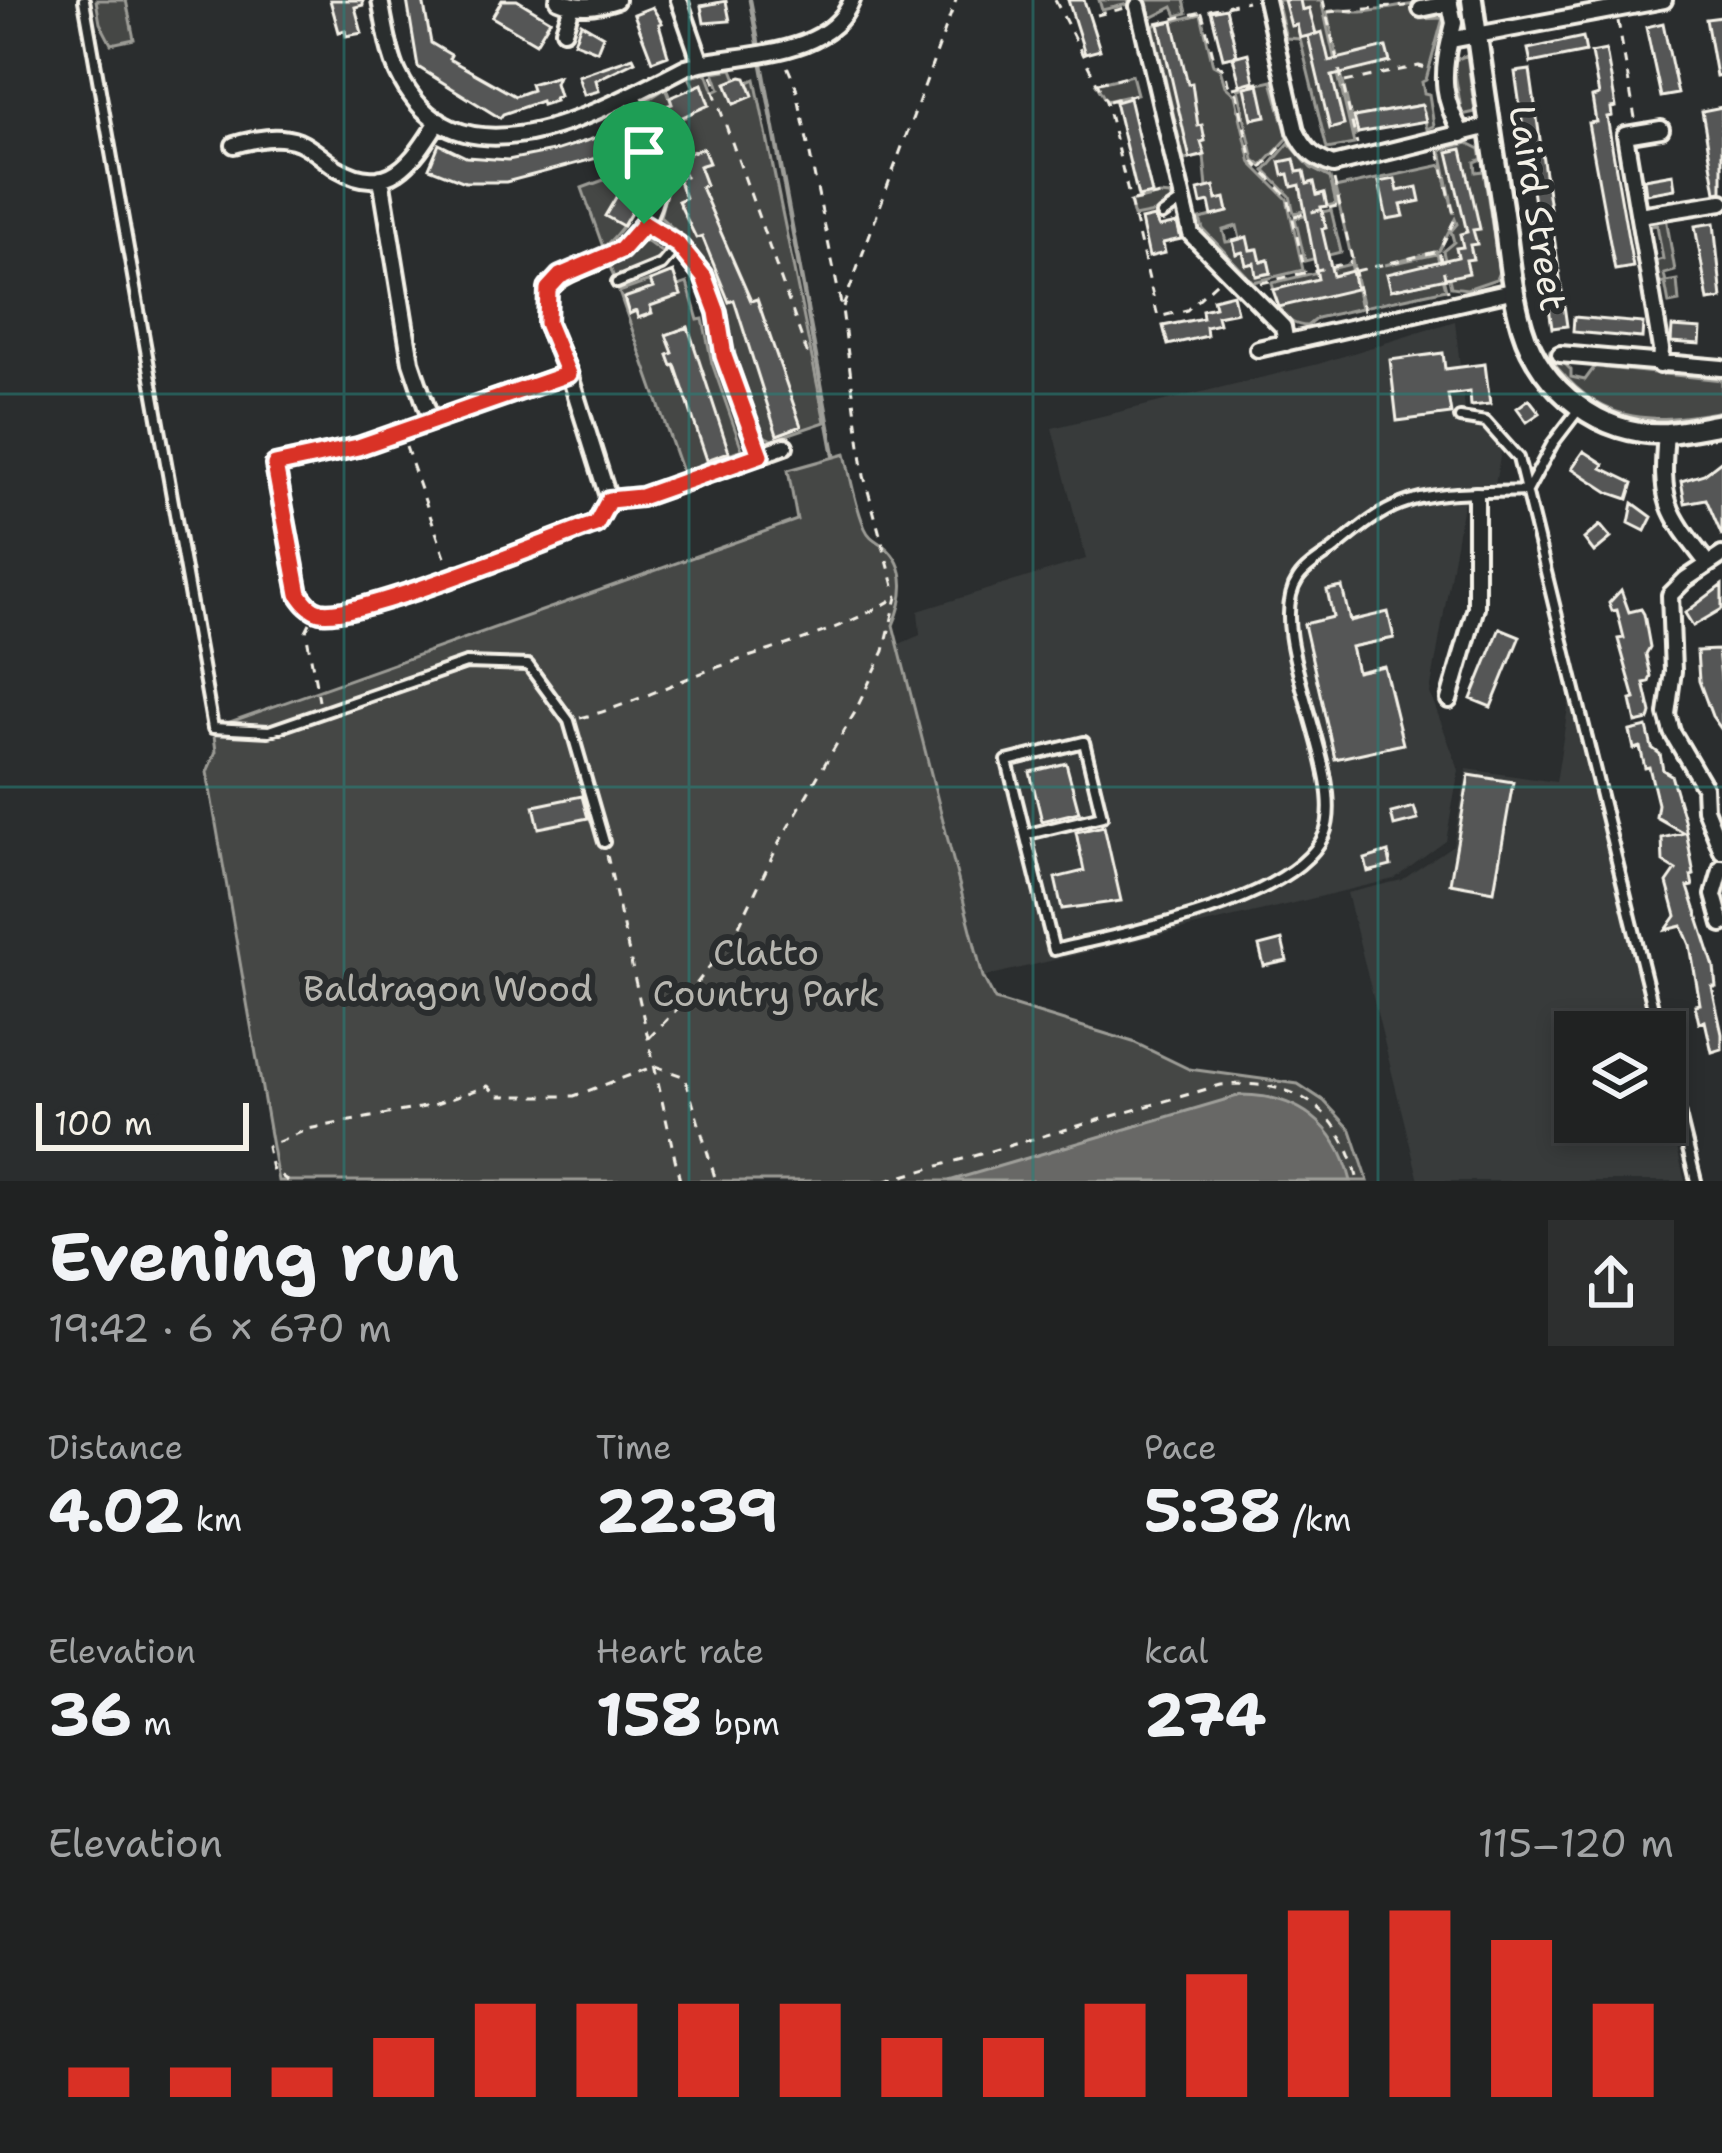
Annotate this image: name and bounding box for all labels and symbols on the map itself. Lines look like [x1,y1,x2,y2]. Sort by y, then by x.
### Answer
pin [593,101,695,224]
street label: Laird Street [1497,102,1578,314]
park label: Clatto Country Park [653,928,879,1018]
park label: Baldragon Wood [303,964,593,1013]
scale bar [36,1097,249,1150]

